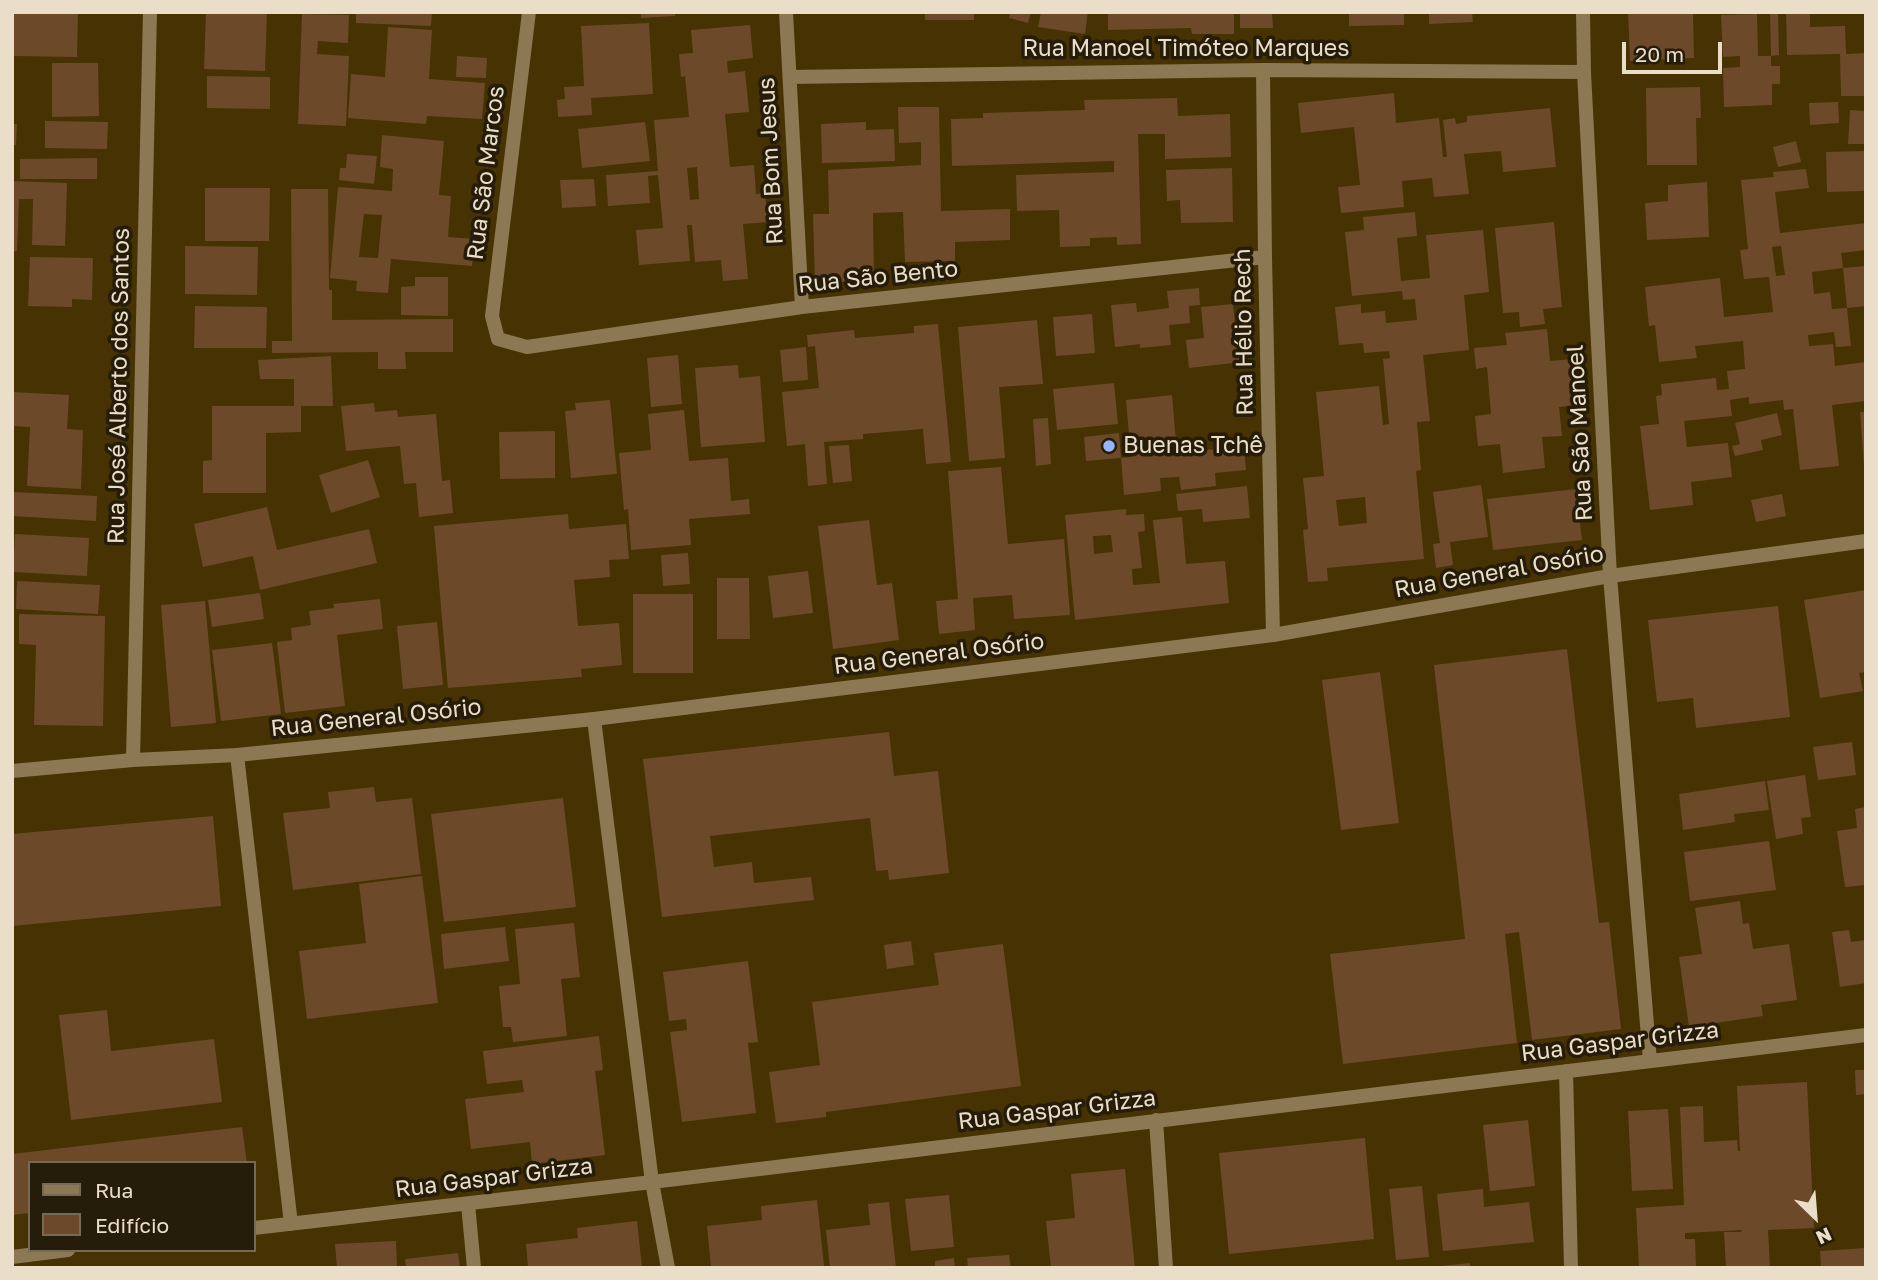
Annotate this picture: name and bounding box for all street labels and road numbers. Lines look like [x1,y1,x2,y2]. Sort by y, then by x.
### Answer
street label: Rua Manoel Timóteo Marques [1023,35,1349,63]
street label: Rua Bom Jesus [753,77,789,245]
street label: Rua São Marcos [462,84,510,262]
street label: Rua José Alberto dos Santos [102,228,136,544]
street label: Rua Hélio Rech [1229,248,1259,416]
street label: Rua São Bento [797,255,959,299]
street label: Rua São Manoel [1562,344,1598,522]
street label: Rua General Osório [1392,540,1606,604]
street label: Rua General Osório [832,627,1046,681]
street label: Rua General Osório [269,693,483,743]
street label: Rua Gaspar Grizza [1519,1016,1721,1068]
street label: Rua Gaspar Grizza [956,1084,1158,1136]
street label: Rua Gaspar Grizza [393,1152,595,1204]

